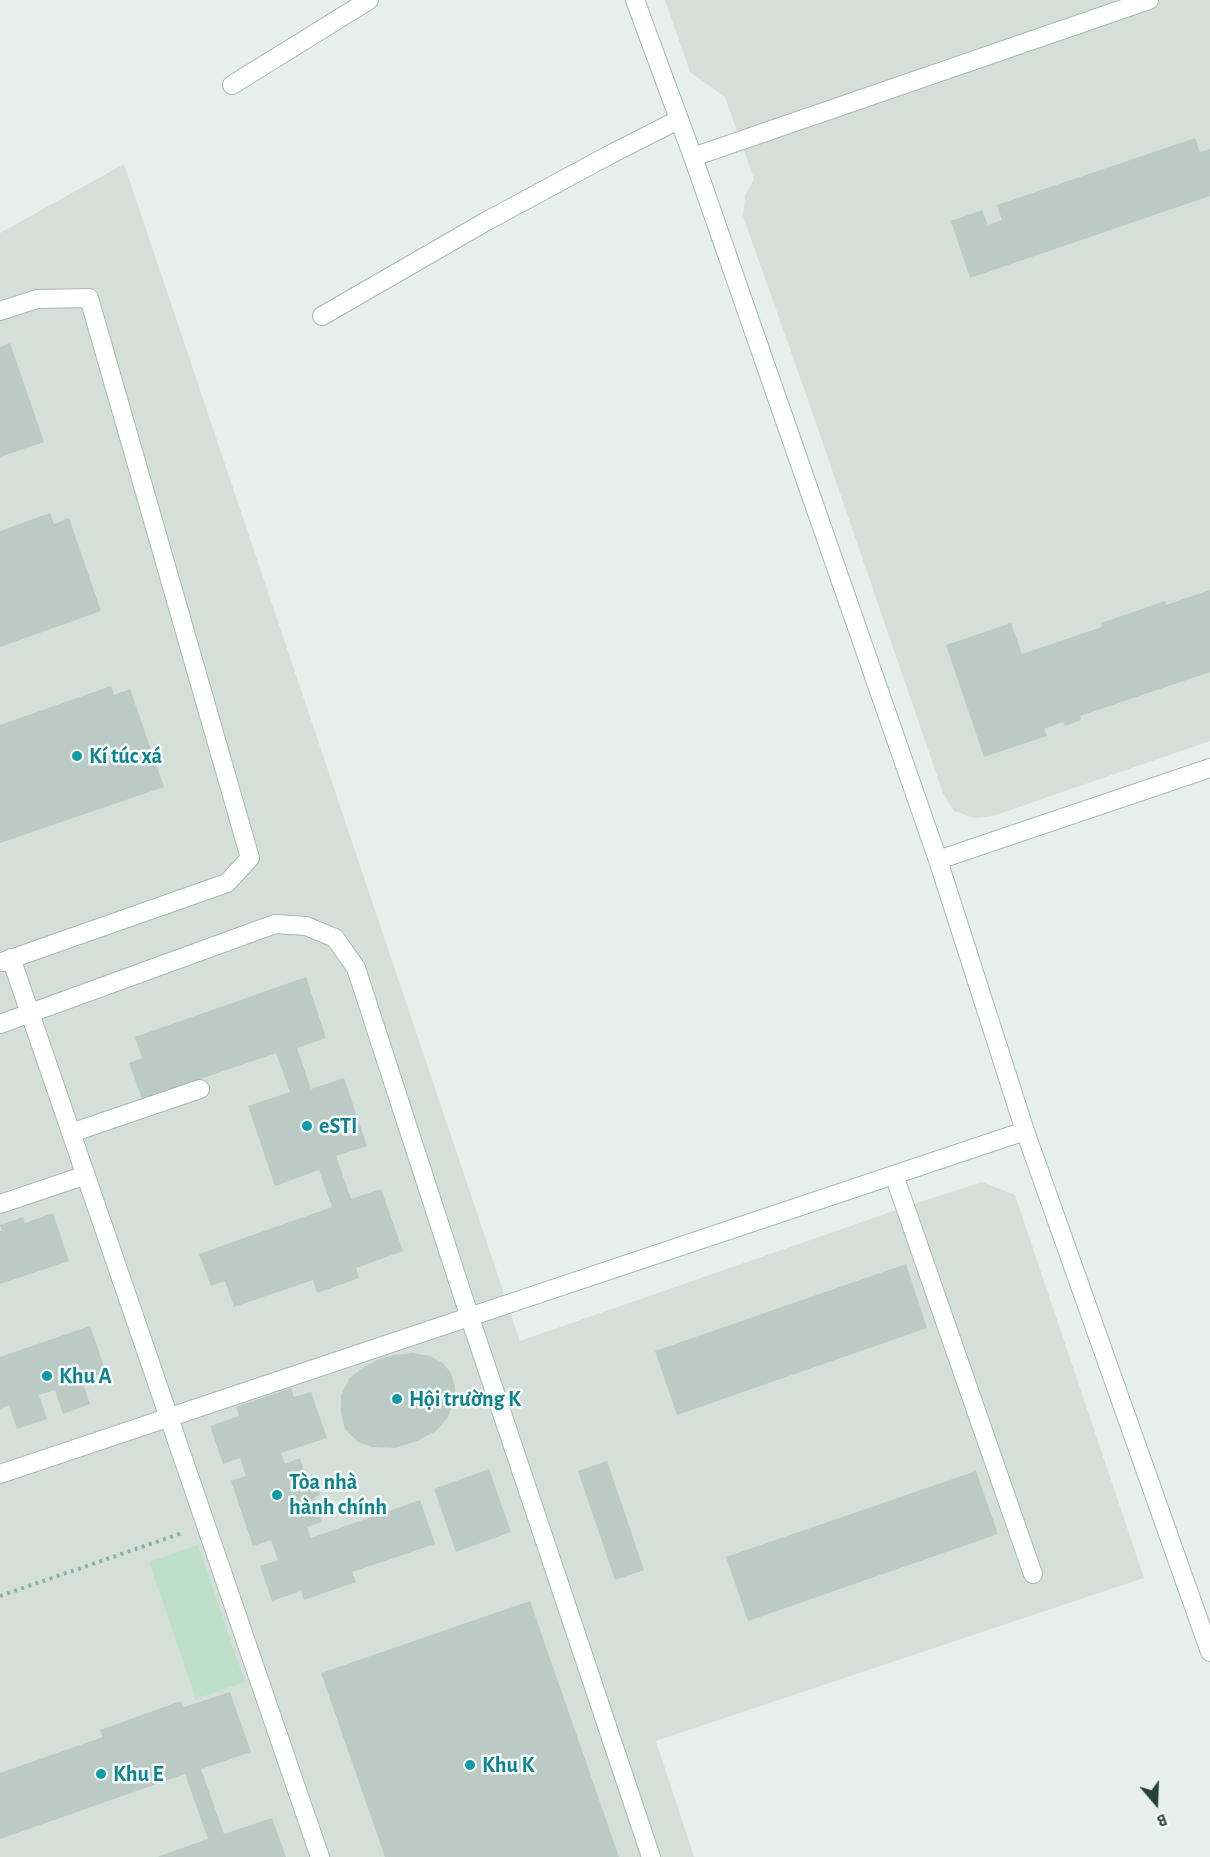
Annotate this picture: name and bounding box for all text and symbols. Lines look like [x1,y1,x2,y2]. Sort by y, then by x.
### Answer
place label: Kí túc xá [89,743,162,769]
marker: Kí túc xá [70,749,84,763]
place label: eSTI [319,1113,358,1139]
marker: eSTI [300,1119,314,1133]
place label: Khu A [59,1363,112,1389]
marker: Khu A [40,1369,54,1383]
place label: Hội trường K [409,1386,521,1412]
marker: Hội trường K [390,1392,404,1406]
place label: Tòa nhà hành chính [289,1469,387,1520]
marker: Tòa nhà hành chính [270,1488,284,1502]
place label: Khu K [482,1752,534,1778]
marker: Khu K [463,1758,477,1772]
place label: Khu E [113,1761,164,1787]
marker: Khu E [94,1767,108,1781]
north arrow [1126,1773,1186,1833]
text: B [1155,1811,1169,1829]

